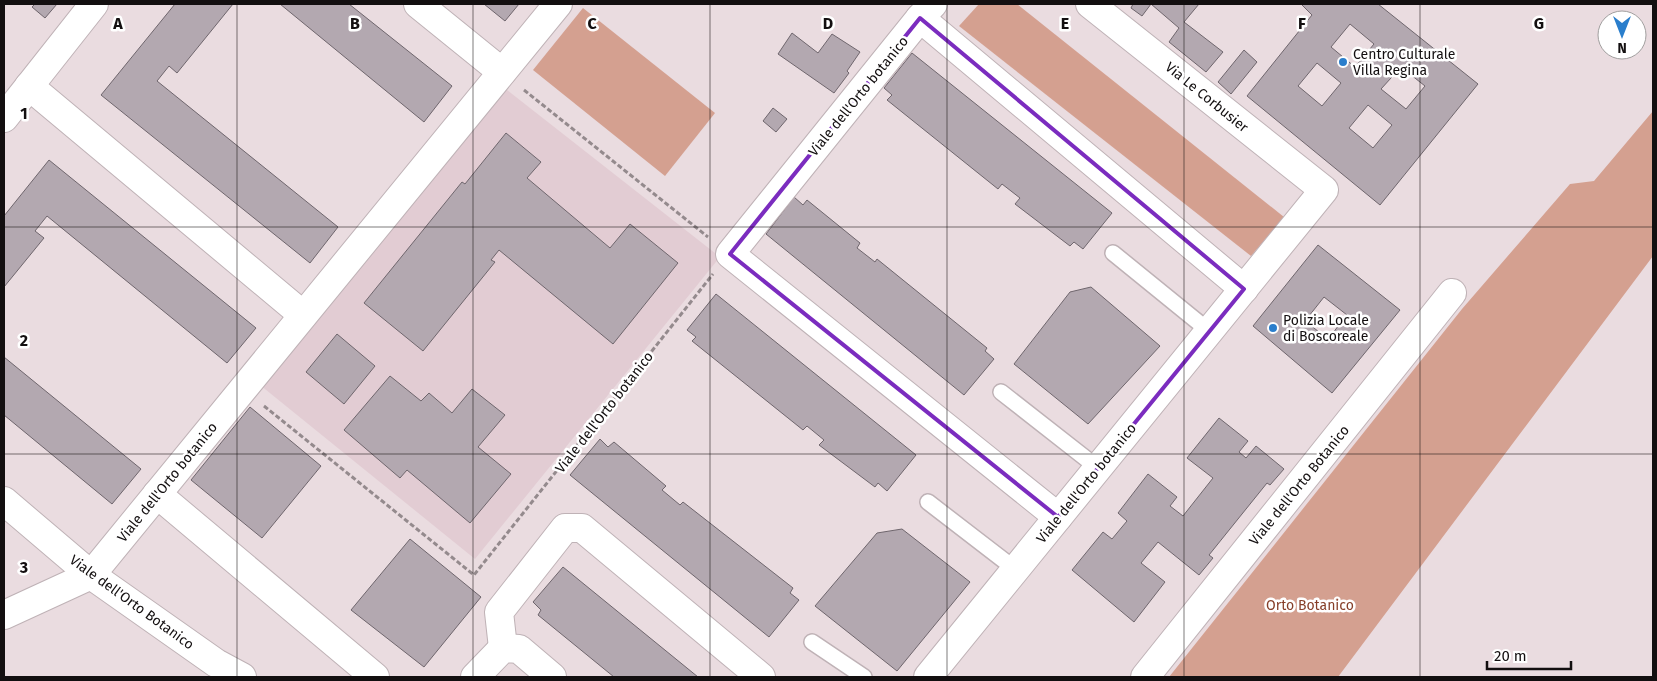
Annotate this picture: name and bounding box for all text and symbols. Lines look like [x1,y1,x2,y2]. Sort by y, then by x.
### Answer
north arrow [1597,10,1647,60]
text: A [112,14,123,33]
text: B [350,14,360,33]
text: C [587,14,597,33]
text: D [823,14,833,33]
text: E [1061,14,1069,33]
text: F [1298,14,1306,33]
text: G [1534,14,1544,33]
street label: Viale dell'Orto botanico [805,33,912,160]
text: N [1617,39,1627,56]
place label: Centro Culturale Villa Regina [1353,46,1455,79]
marker: Centro Culturale Villa Regina [1337,56,1349,68]
street label: Via Le Corbusier [1162,59,1252,137]
text: 1 [20,104,28,123]
place label: Polizia Locale di Boscoreale [1283,312,1369,345]
marker: Polizia Locale di Boscoreale [1267,322,1279,334]
text: 2 [20,331,28,350]
street label: Viale dell'Orto botanico [552,348,657,476]
street label: Viale dell'Orto botanico [114,419,221,546]
street label: Viale dell'Orto botanico [1033,420,1140,547]
street label: Viale dell'Orto Botanico [1246,422,1353,549]
street label: Viale dell'Orto Botanico [66,552,197,653]
text: 3 [19,558,28,577]
park label: Orto Botanico [1266,597,1354,614]
scale bar [1487,638,1571,670]
text: 20 m [1494,647,1527,665]

